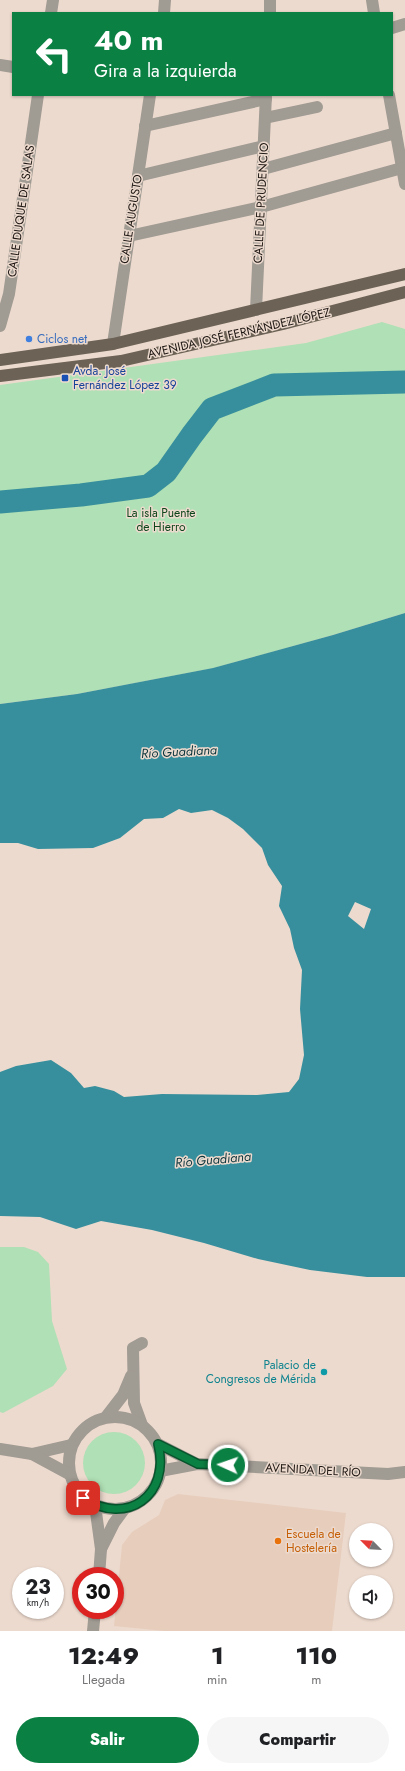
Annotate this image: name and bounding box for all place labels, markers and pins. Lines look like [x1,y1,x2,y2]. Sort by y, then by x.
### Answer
place label: Ciclos net [37,330,87,348]
marker: Ciclos net [24,334,34,344]
place label: Avda. José Fernández López 39 [73,362,177,394]
marker: Avda. José Fernández López 39 [60,373,70,383]
place label: Palacio de Congresos de Mérida [206,1356,316,1388]
marker: Palacio de Congresos de Mérida [319,1367,329,1377]
pin [66,1481,100,1515]
place label: Escuela de Hostelería [286,1525,341,1557]
marker: Escuela de Hostelería [273,1536,283,1546]

